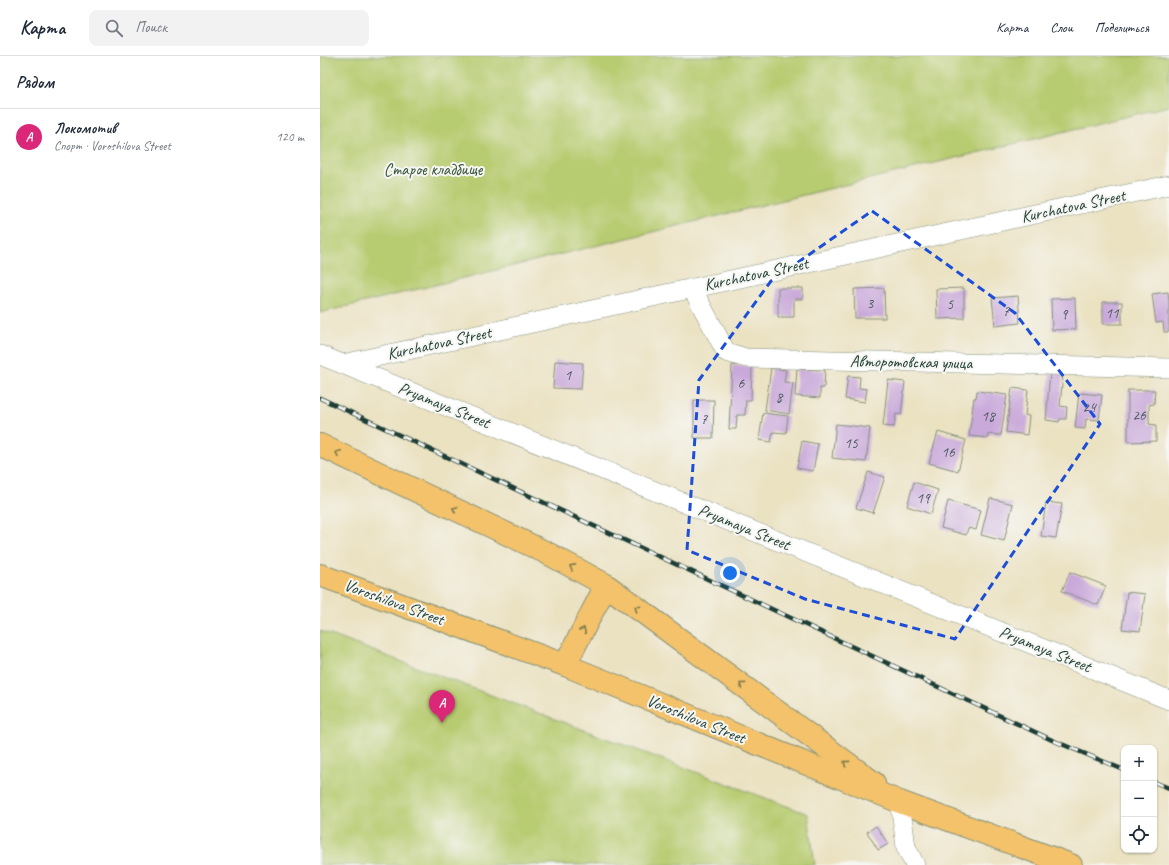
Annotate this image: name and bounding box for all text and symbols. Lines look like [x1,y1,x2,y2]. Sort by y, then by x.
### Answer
search box [89,10,369,46]
text: Карта [20,16,65,40]
icon: search [103,17,125,39]
text: Поиск [135,18,167,37]
text: Карта [996,19,1028,36]
text: Слои [1050,19,1073,36]
text: Поделиться [1095,19,1149,36]
text: Рядом [16,72,54,93]
text: Локомотив [54,119,116,138]
text: A [26,129,32,145]
text: 120 m [276,129,304,145]
text: Спорт · Voroshilova Street [54,138,171,154]
park label: Старое кладбище [384,159,484,180]
street label: Kurchatova Street [1019,184,1129,227]
street label: Kurchatova Street [702,252,812,295]
house number: 3 [867,294,875,313]
house number: 5 [947,295,955,314]
house number: 7 [1003,302,1011,321]
house number: 11 [1105,304,1120,323]
house number: 9 [1061,305,1069,324]
street label: Kurchatova Street [385,321,495,364]
street label: Авторотовская улица [850,350,973,374]
house number: 1 [565,366,573,385]
house number: 6 [738,374,746,393]
street label: Pryamaya Street [395,377,495,434]
house number: 8 [776,388,784,407]
house number: 24 [1082,398,1097,417]
house number: 26 [1132,406,1147,425]
house number: 18 [981,407,996,426]
house number: 7 [701,410,709,429]
house number: 15 [844,434,859,453]
house number: 16 [941,443,956,462]
one-way arrow [334,450,342,458]
house number: 19 [916,489,931,508]
street label: Pryamaya Street [695,499,795,556]
one-way arrow [452,506,459,514]
your location [720,563,740,583]
one-way arrow [568,564,576,571]
street label: Voroshilova Street [341,574,449,631]
one-way arrow [634,605,641,613]
street label: Pryamaya Street [996,621,1096,678]
one-way arrow [578,627,586,634]
one-way arrow [739,683,746,690]
pin: A [429,690,455,723]
street label: Voroshilova Street [643,690,751,749]
map controls [1121,745,1157,853]
button: + [1121,745,1157,781]
one-way arrow [844,760,851,767]
button: − [1121,781,1157,817]
button: locate [1121,817,1157,853]

